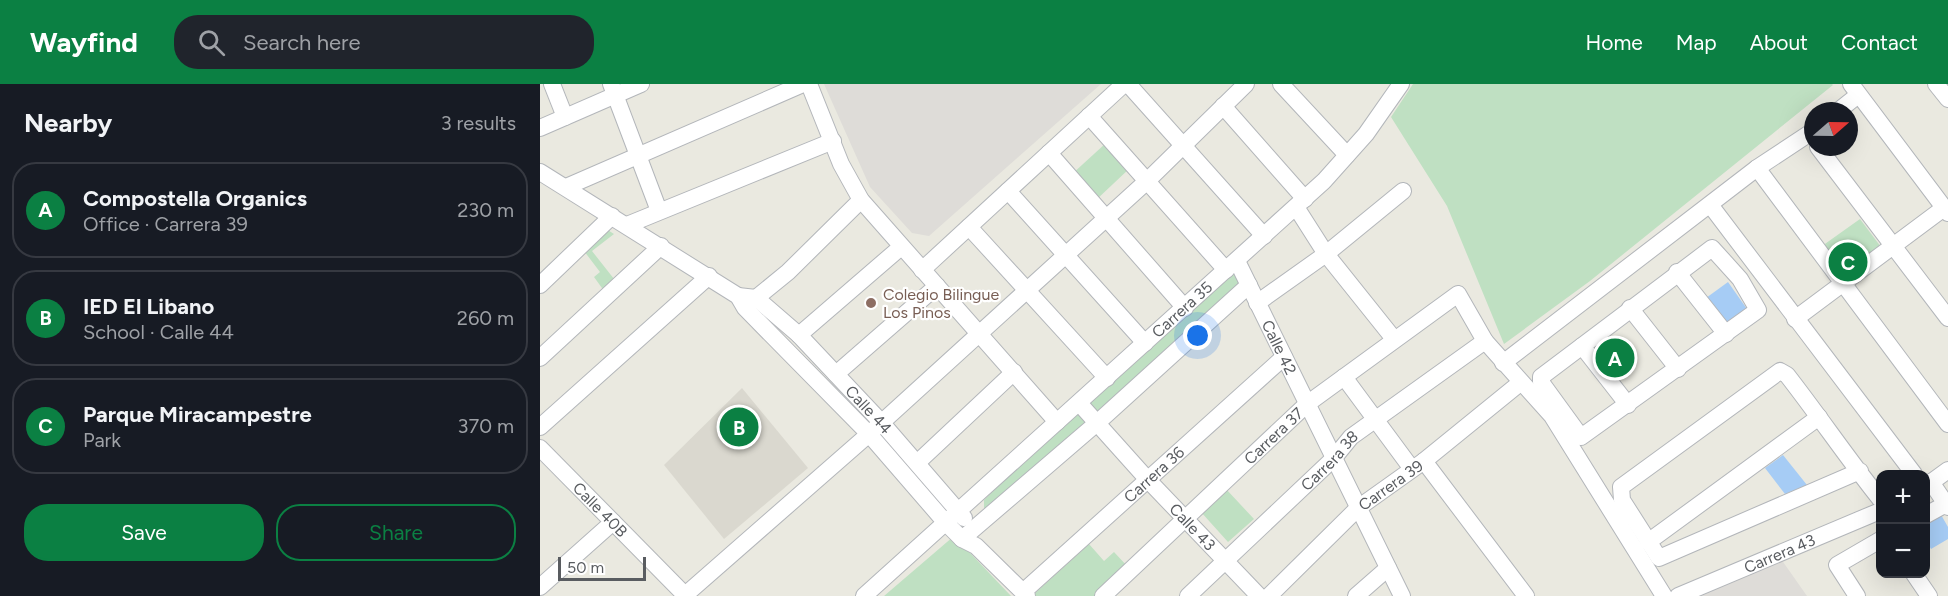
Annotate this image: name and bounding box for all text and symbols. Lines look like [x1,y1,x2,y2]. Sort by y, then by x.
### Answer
search box [174,15,594,69]
text: Wayfind [30,25,138,59]
icon: search [195,26,228,59]
text: Search here [243,29,361,56]
text: Home [1586,30,1643,55]
text: Map [1676,30,1717,55]
text: About [1750,30,1808,55]
text: Contact [1841,30,1918,55]
north arrow [1804,102,1858,156]
text: Nearby [24,107,112,139]
text: 3 results [441,111,516,135]
text: Compostella Organics [83,185,307,212]
text: A [38,198,53,222]
text: 230 m [457,198,514,222]
text: Office · Carrera 39 [83,212,248,236]
pin: C [1828,240,1868,285]
street label: Carrera 35 [1148,277,1216,341]
place label: Colegio Bilingue Los Pinos [883,285,999,322]
text: IED El Libano [83,293,214,320]
marker: Colegio Bilingue Los Pinos [864,296,878,310]
text: B [39,306,52,330]
text: 260 m [457,306,514,330]
street label: Calle 42 [1258,317,1301,378]
text: School · Calle 44 [83,320,234,344]
your location [1183,321,1212,350]
pin: A [1596,336,1634,380]
street label: Calle 44 [842,381,896,438]
text: Parque Miracampestre [83,401,312,428]
street label: Carrera 37 [1240,403,1307,468]
pin: B [720,404,758,450]
text: C [38,414,53,438]
text: 370 m [458,414,514,438]
street label: Carrera 38 [1297,426,1361,494]
text: Park [83,428,121,452]
street label: Carrera 36 [1120,442,1188,506]
street label: Carrera 39 [1355,456,1426,514]
map controls [1876,470,1930,578]
button: + [1876,470,1930,524]
street label: Calle 40B [569,478,632,541]
street label: Calle 43 [1166,499,1220,554]
button: Save [24,504,264,561]
button: Share [276,504,516,561]
button: − [1876,524,1930,578]
street label: Carrera 43 [1741,530,1818,577]
scale bar [558,554,646,582]
text: 50 m [567,558,604,577]

